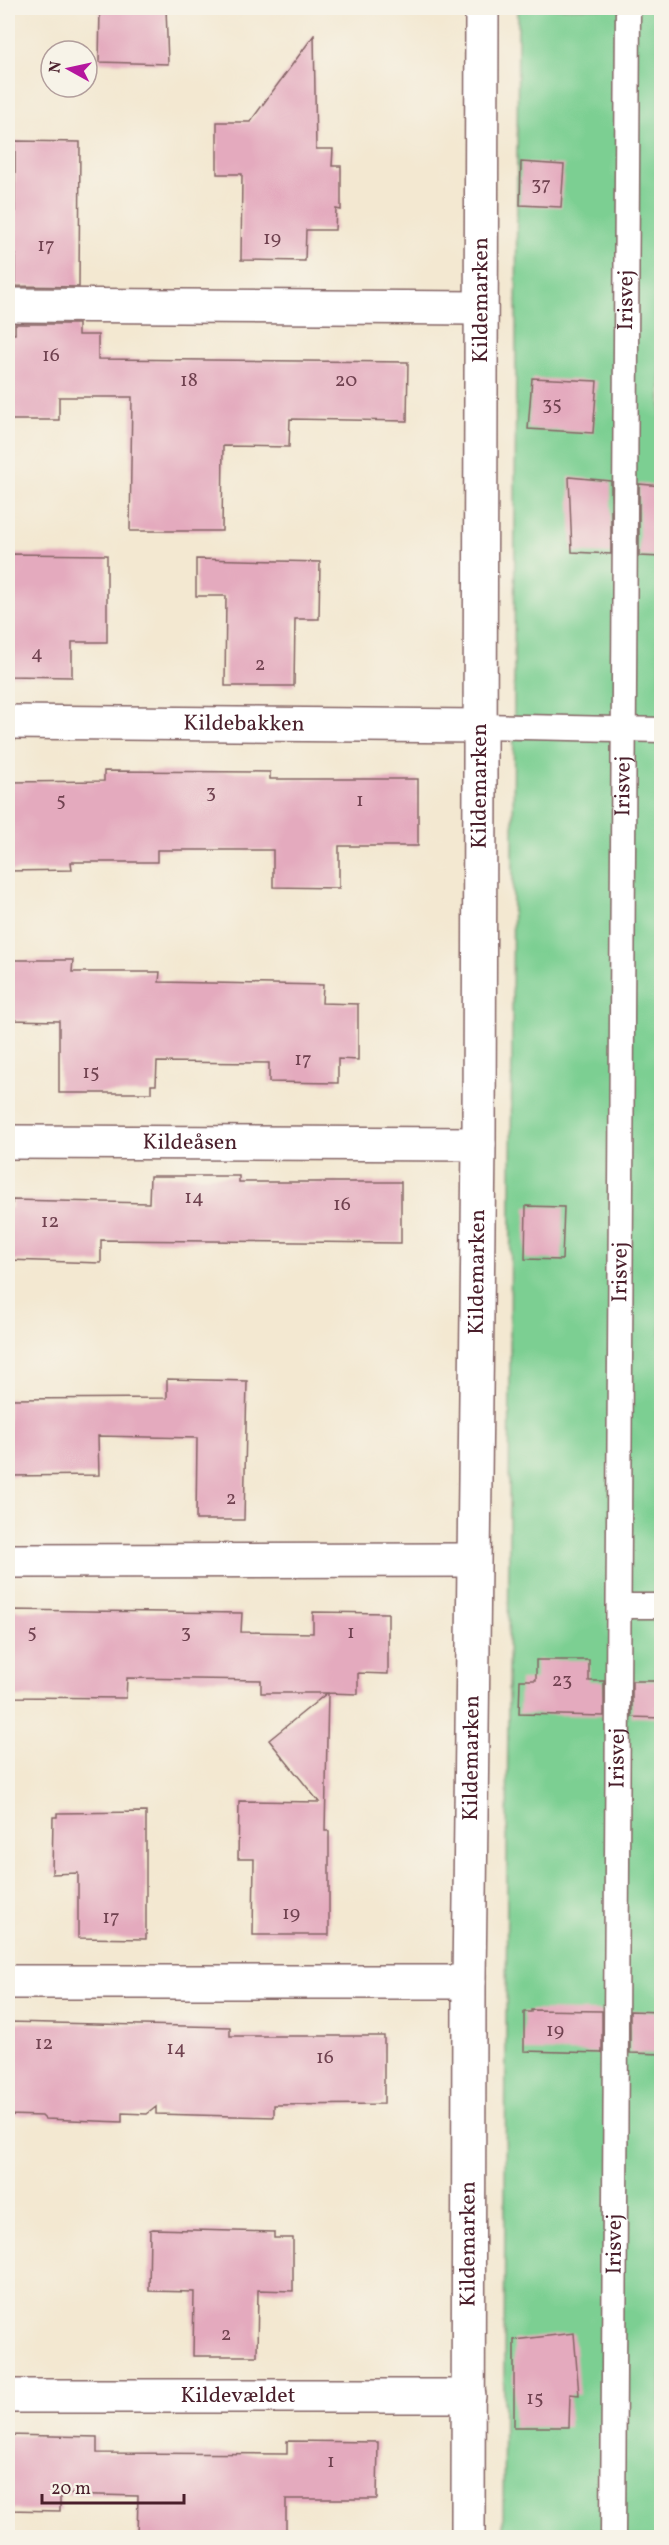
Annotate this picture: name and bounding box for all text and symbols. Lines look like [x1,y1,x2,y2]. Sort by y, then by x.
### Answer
north arrow [39,39,99,99]
text: N [44,60,68,74]
house number: 37 [531,171,551,199]
house number: 19 [263,225,281,253]
house number: 17 [37,232,55,260]
street label: Kildemarken [466,237,497,363]
street label: Irisvej [611,270,642,330]
house number: 16 [42,342,60,370]
house number: 18 [180,367,198,395]
house number: 20 [335,367,357,395]
house number: 35 [542,391,562,419]
house number: 4 [31,640,43,668]
house number: 2 [255,651,265,679]
street label: Kildebakken [183,708,305,740]
street label: Kildemarken [464,723,496,849]
street label: Irisvej [608,756,639,816]
house number: 3 [206,779,216,807]
house number: 5 [56,787,66,815]
house number: 1 [356,787,364,815]
house number: 17 [294,1046,312,1074]
house number: 15 [82,1059,100,1087]
street label: Kildeåsen [142,1127,238,1158]
house number: 14 [184,1184,204,1212]
house number: 16 [333,1191,351,1219]
house number: 12 [41,1208,59,1236]
street label: Kildemarken [461,1209,494,1335]
street label: Irisvej [605,1242,636,1302]
house number: 2 [226,1485,236,1513]
house number: 5 [27,1619,37,1647]
house number: 3 [181,1619,191,1647]
house number: 1 [347,1619,355,1647]
house number: 23 [552,1667,572,1695]
street label: Kildemarken [455,1695,488,1821]
street label: Irisvej [602,1728,633,1788]
house number: 19 [282,1900,300,1928]
house number: 17 [102,1904,120,1932]
house number: 19 [546,2017,564,2045]
house number: 12 [35,2030,53,2058]
house number: 14 [166,2035,186,2063]
house number: 16 [316,2044,334,2072]
street label: Kildemarken [453,2181,484,2307]
street label: Irisvej [599,2214,630,2274]
house number: 2 [221,2321,231,2349]
street label: Kildevældet [181,2381,296,2412]
house number: 15 [526,2385,544,2413]
house number: 1 [327,2448,335,2476]
scale bar [42,2467,184,2505]
text: 20 m [51,2477,91,2502]

